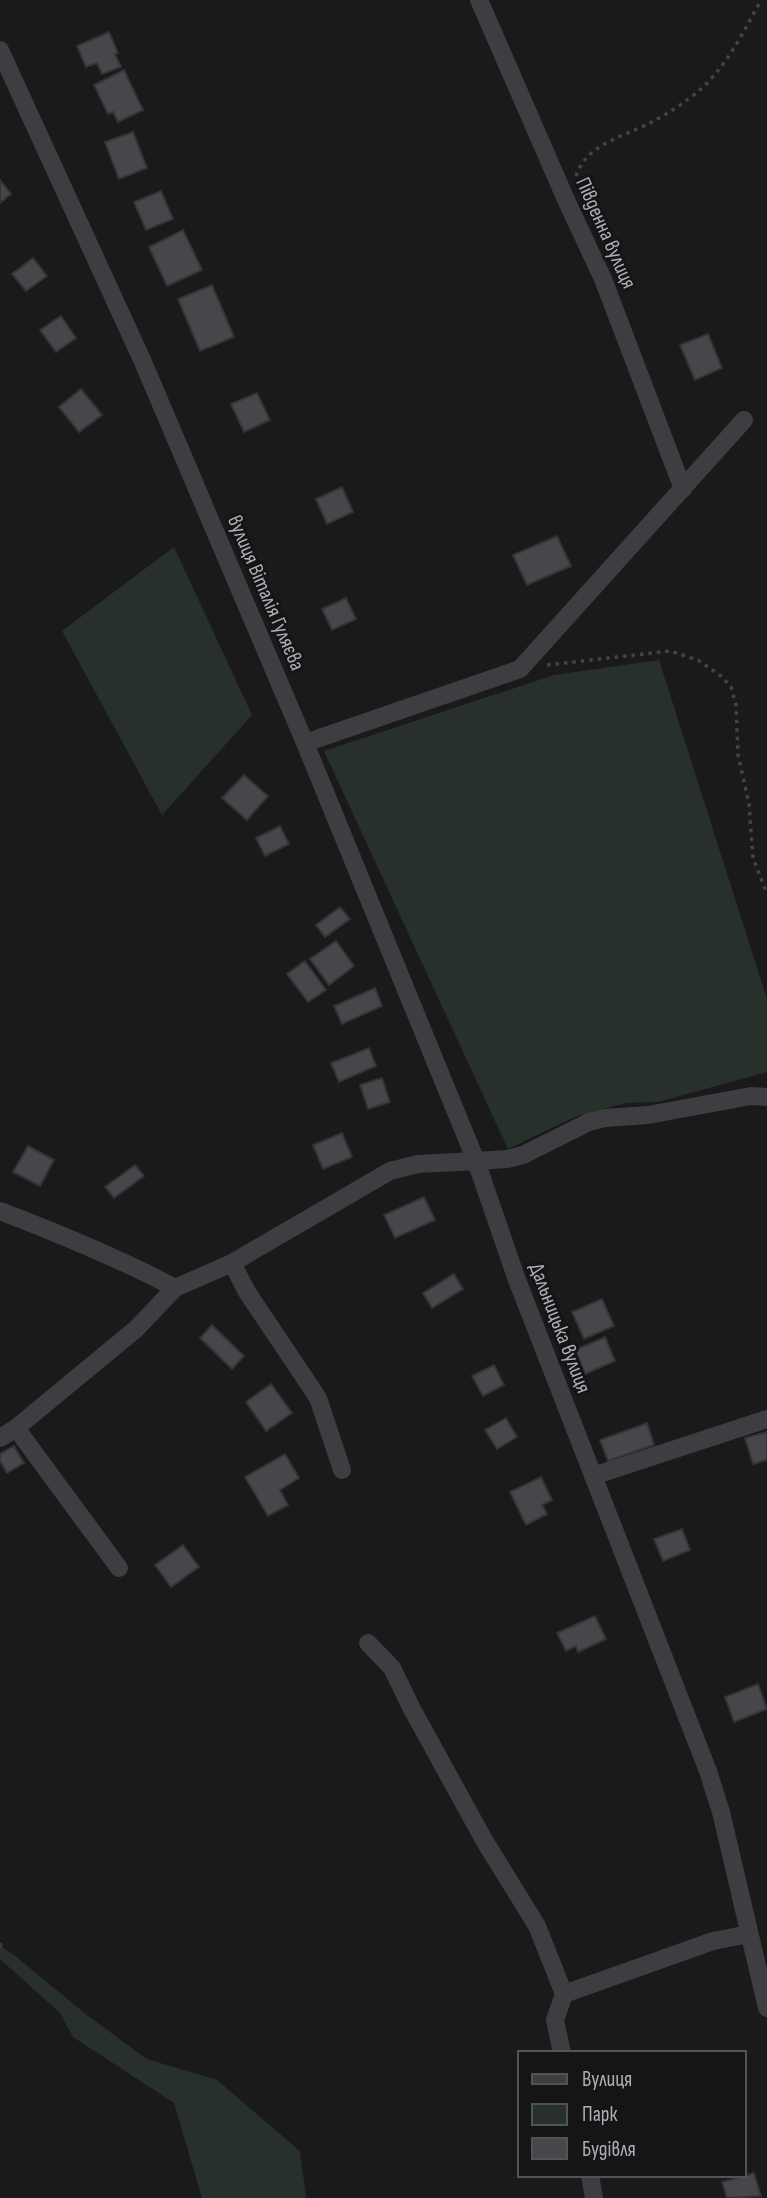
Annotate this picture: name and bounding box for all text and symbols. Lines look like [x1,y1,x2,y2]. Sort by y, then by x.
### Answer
street label: Південна вулиця [570,173,642,293]
street label: вулиця Віталія Гуляєва [222,512,310,674]
street label: Дальницька вулиця [524,1259,596,1397]
legend [518,2051,746,2177]
text: Вулиця [582,2067,632,2092]
text: Парк [582,2102,617,2127]
text: Будівля [582,2137,636,2162]

